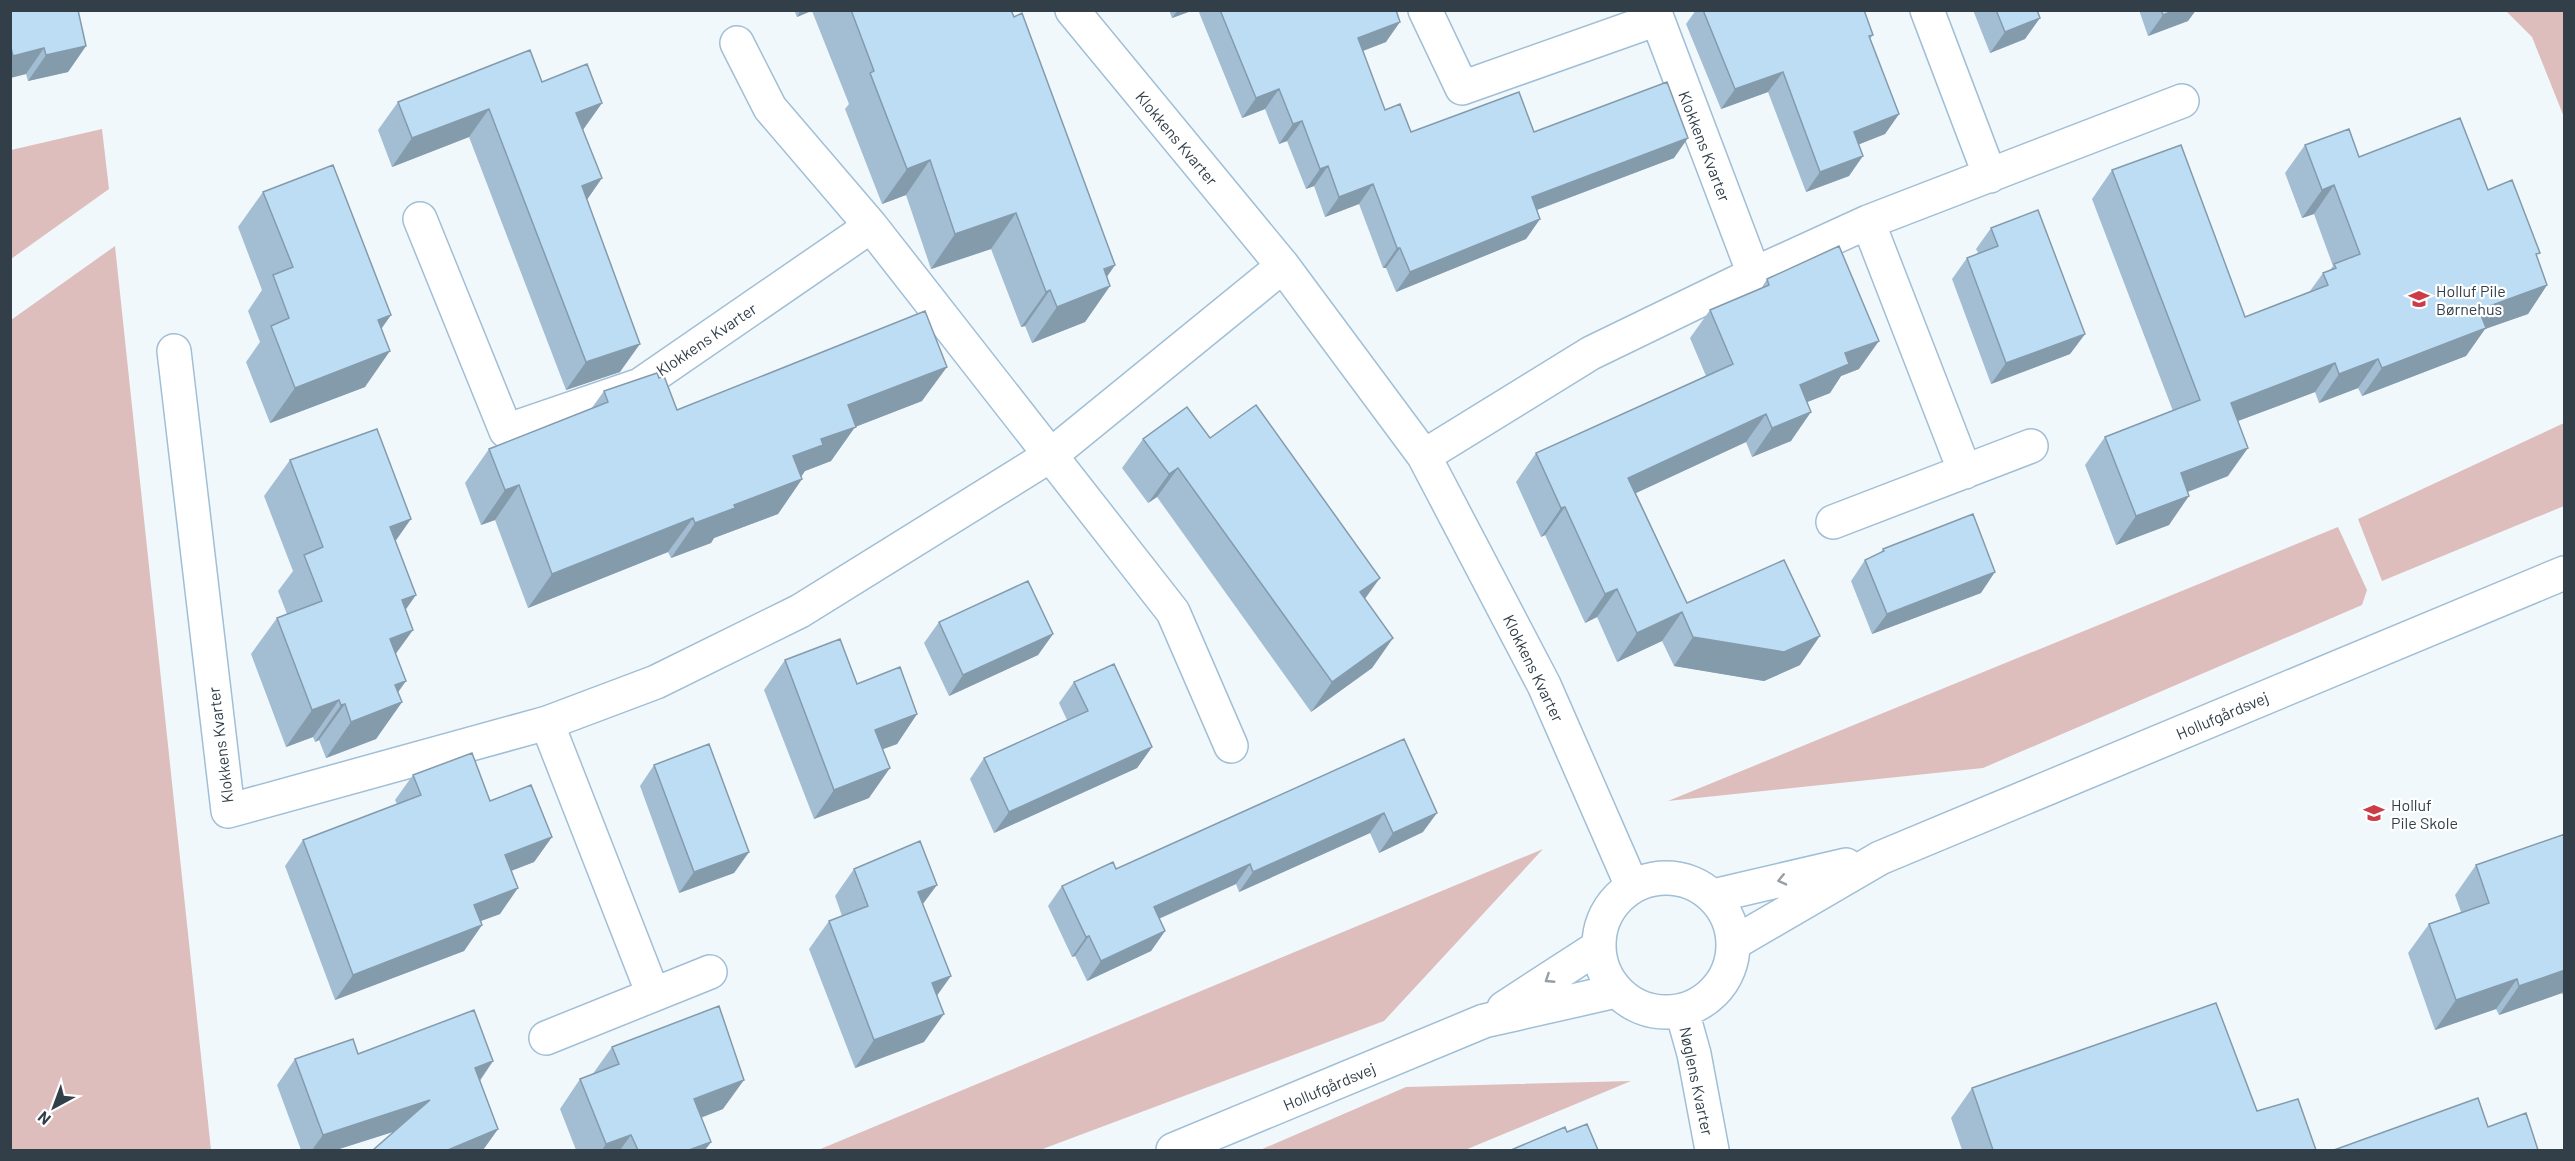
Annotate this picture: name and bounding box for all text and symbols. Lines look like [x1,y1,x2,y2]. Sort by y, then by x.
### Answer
street label: Klokkens Kvarter [1132,87,1222,189]
street label: Klokkens Kvarter [1675,88,1735,204]
place label: Holluf Pile Børnehus [2436,281,2506,318]
school or university icon: Holluf Pile Børnehus [2407,287,2431,311]
street label: Klokkens Kvarter [652,298,760,380]
street label: Klokkens Kvarter [1500,611,1568,725]
street label: Klokkens Kvarter [203,686,237,804]
street label: Hollufgårdsvej [2173,687,2271,743]
place label: Holluf Pile Skole [2391,795,2458,832]
school or university icon: Holluf Pile Skole [2362,801,2386,825]
one-way arrow [1778,873,1788,886]
one-way arrow [1545,972,1555,984]
street label: Nøglens Kvarter [1676,1025,1718,1137]
street label: Hollufgårdsvej [1280,1058,1378,1114]
north arrow [24,1077,84,1137]
text: N [34,1108,54,1129]

